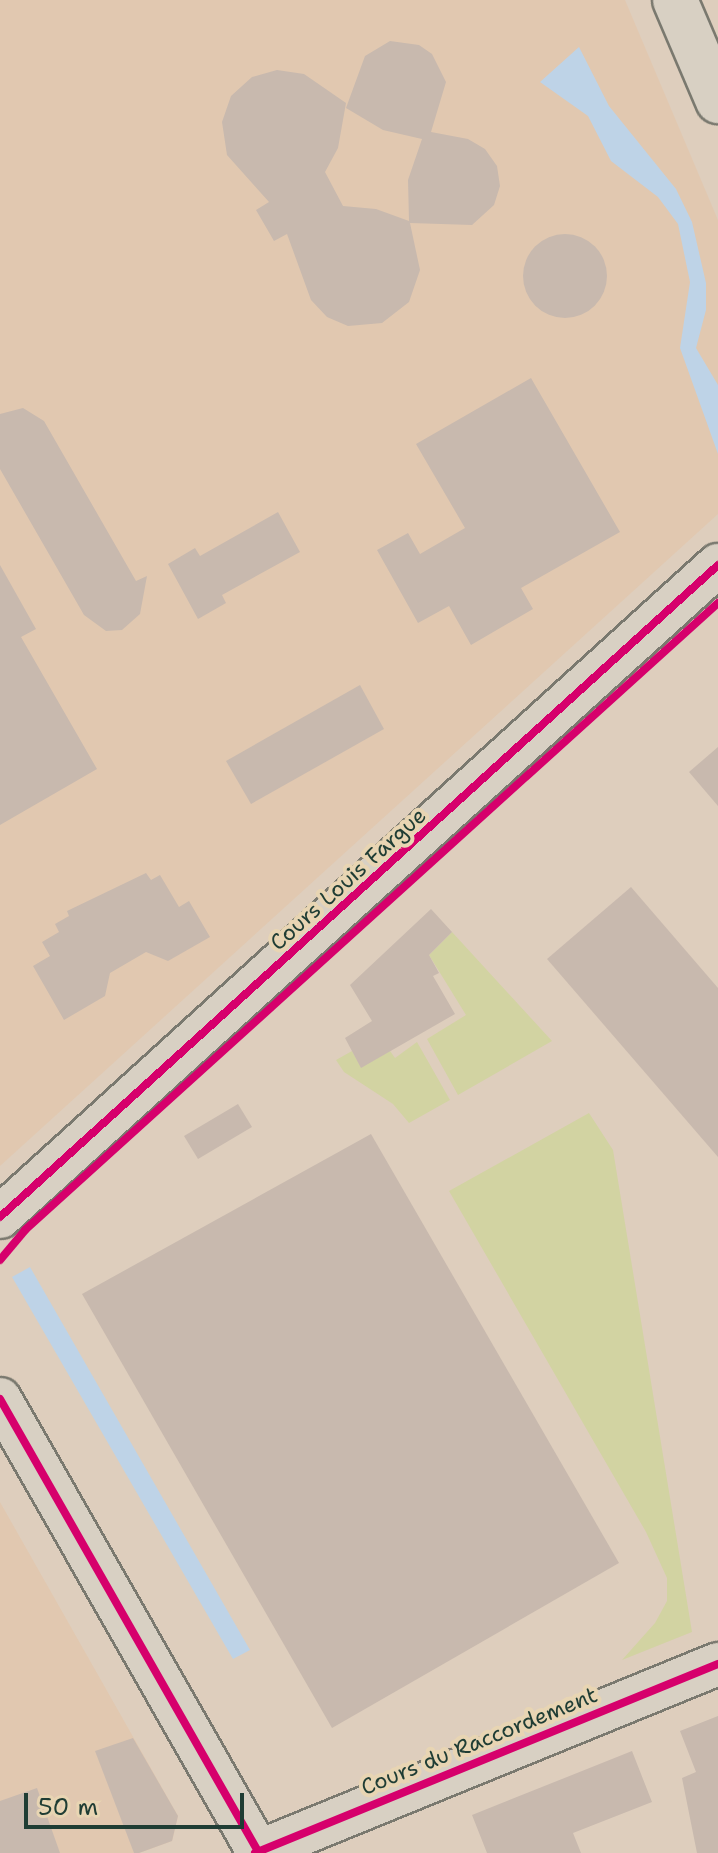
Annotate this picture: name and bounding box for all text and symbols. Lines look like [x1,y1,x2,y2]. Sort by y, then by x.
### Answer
street label: Cours Louis Fargue [265,802,431,956]
street label: Cours du Raccordement [357,1681,601,1801]
scale bar [28,1777,248,1827]
text: 50 m [38,1791,98,1823]

